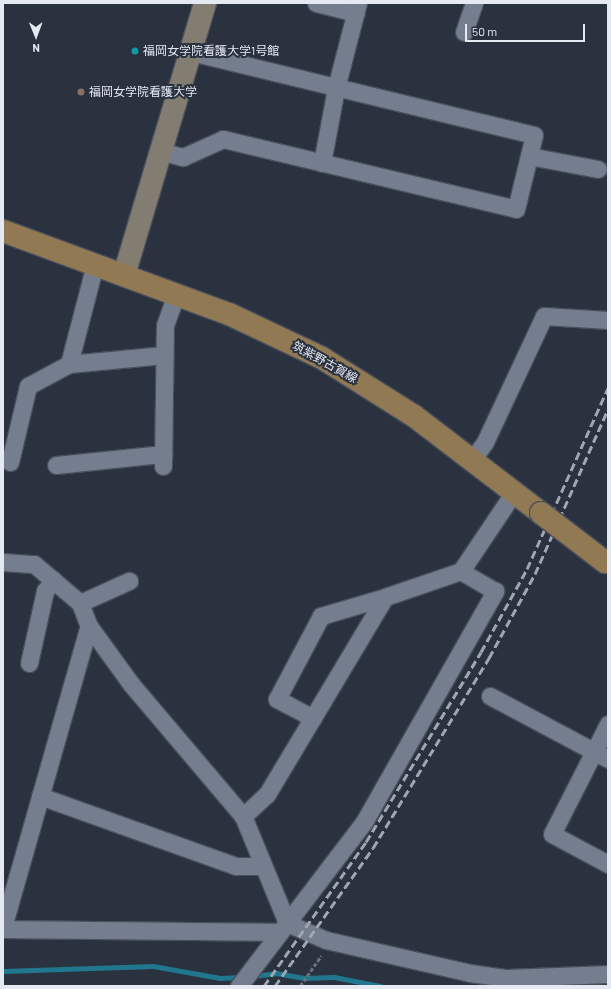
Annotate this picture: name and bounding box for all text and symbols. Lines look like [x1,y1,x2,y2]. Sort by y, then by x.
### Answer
north arrow [16,16,56,56]
scale bar [467,16,587,42]
text: 50 m [472,24,497,38]
text: N [32,42,40,55]
place label: 福岡女学院看護大学1号館 [143,44,279,58]
marker: 福岡女学院看護大学1号館 [130,46,140,56]
place label: 福岡女学院看護大学 [89,85,197,99]
marker: 福岡女学院看護大学 [76,87,86,97]
street label: 筑紫野古賀線 [290,338,360,386]

